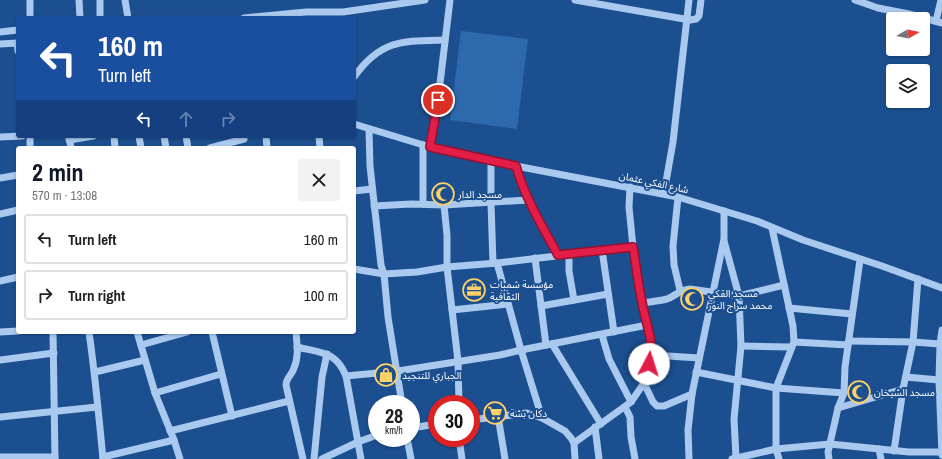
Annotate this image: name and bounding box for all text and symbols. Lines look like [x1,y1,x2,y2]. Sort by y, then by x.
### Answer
north arrow [886,12,930,56]
map controls [886,12,930,108]
text: 160 m [98,27,163,65]
icon: left [32,32,84,84]
text: Turn left [98,63,151,88]
button: layers [886,64,930,108]
pin [421,83,455,117]
icon: arrive [427,89,449,111]
icon: left [133,108,155,130]
icon: ahead [175,108,197,130]
icon: right [217,108,239,130]
text: 2 min [32,156,83,188]
button: close [298,159,340,201]
street label: شارع الفكي عثمان [618,169,690,198]
mosque icon: مسجد الدار [430,181,456,207]
text: 570 m · 13:08 [32,187,97,204]
place label: مسجد الدار [457,188,502,201]
icon: left [34,228,56,250]
text: Turn left [68,229,116,250]
text: 160 m [304,229,338,250]
office icon: مؤسسة شمبات الثقافية [461,277,487,303]
place label: مؤسسة شمبات الثقافية [490,278,553,303]
icon: right [34,284,56,306]
text: Turn right [68,285,125,306]
text: 100 m [304,285,338,306]
mosque icon: مسجد الفكي محمد سراج النور [679,286,705,312]
place label: مسجد الفكي محمد سراج النور [707,287,772,313]
position arrow [628,343,670,385]
shop icon: الجباري للتنجيد [373,362,399,388]
place label: الجباري للتنجيد [402,369,461,383]
mosque icon: مسجد الشيخان [846,379,872,405]
place label: مسجد الشيخان [874,386,935,399]
speed limit sign: 30 [428,395,480,447]
supermarket icon: دكان بشة [482,400,508,426]
text: 28 [385,402,403,429]
place label: دكان بشة [510,407,547,420]
text: km/h [385,424,403,437]

